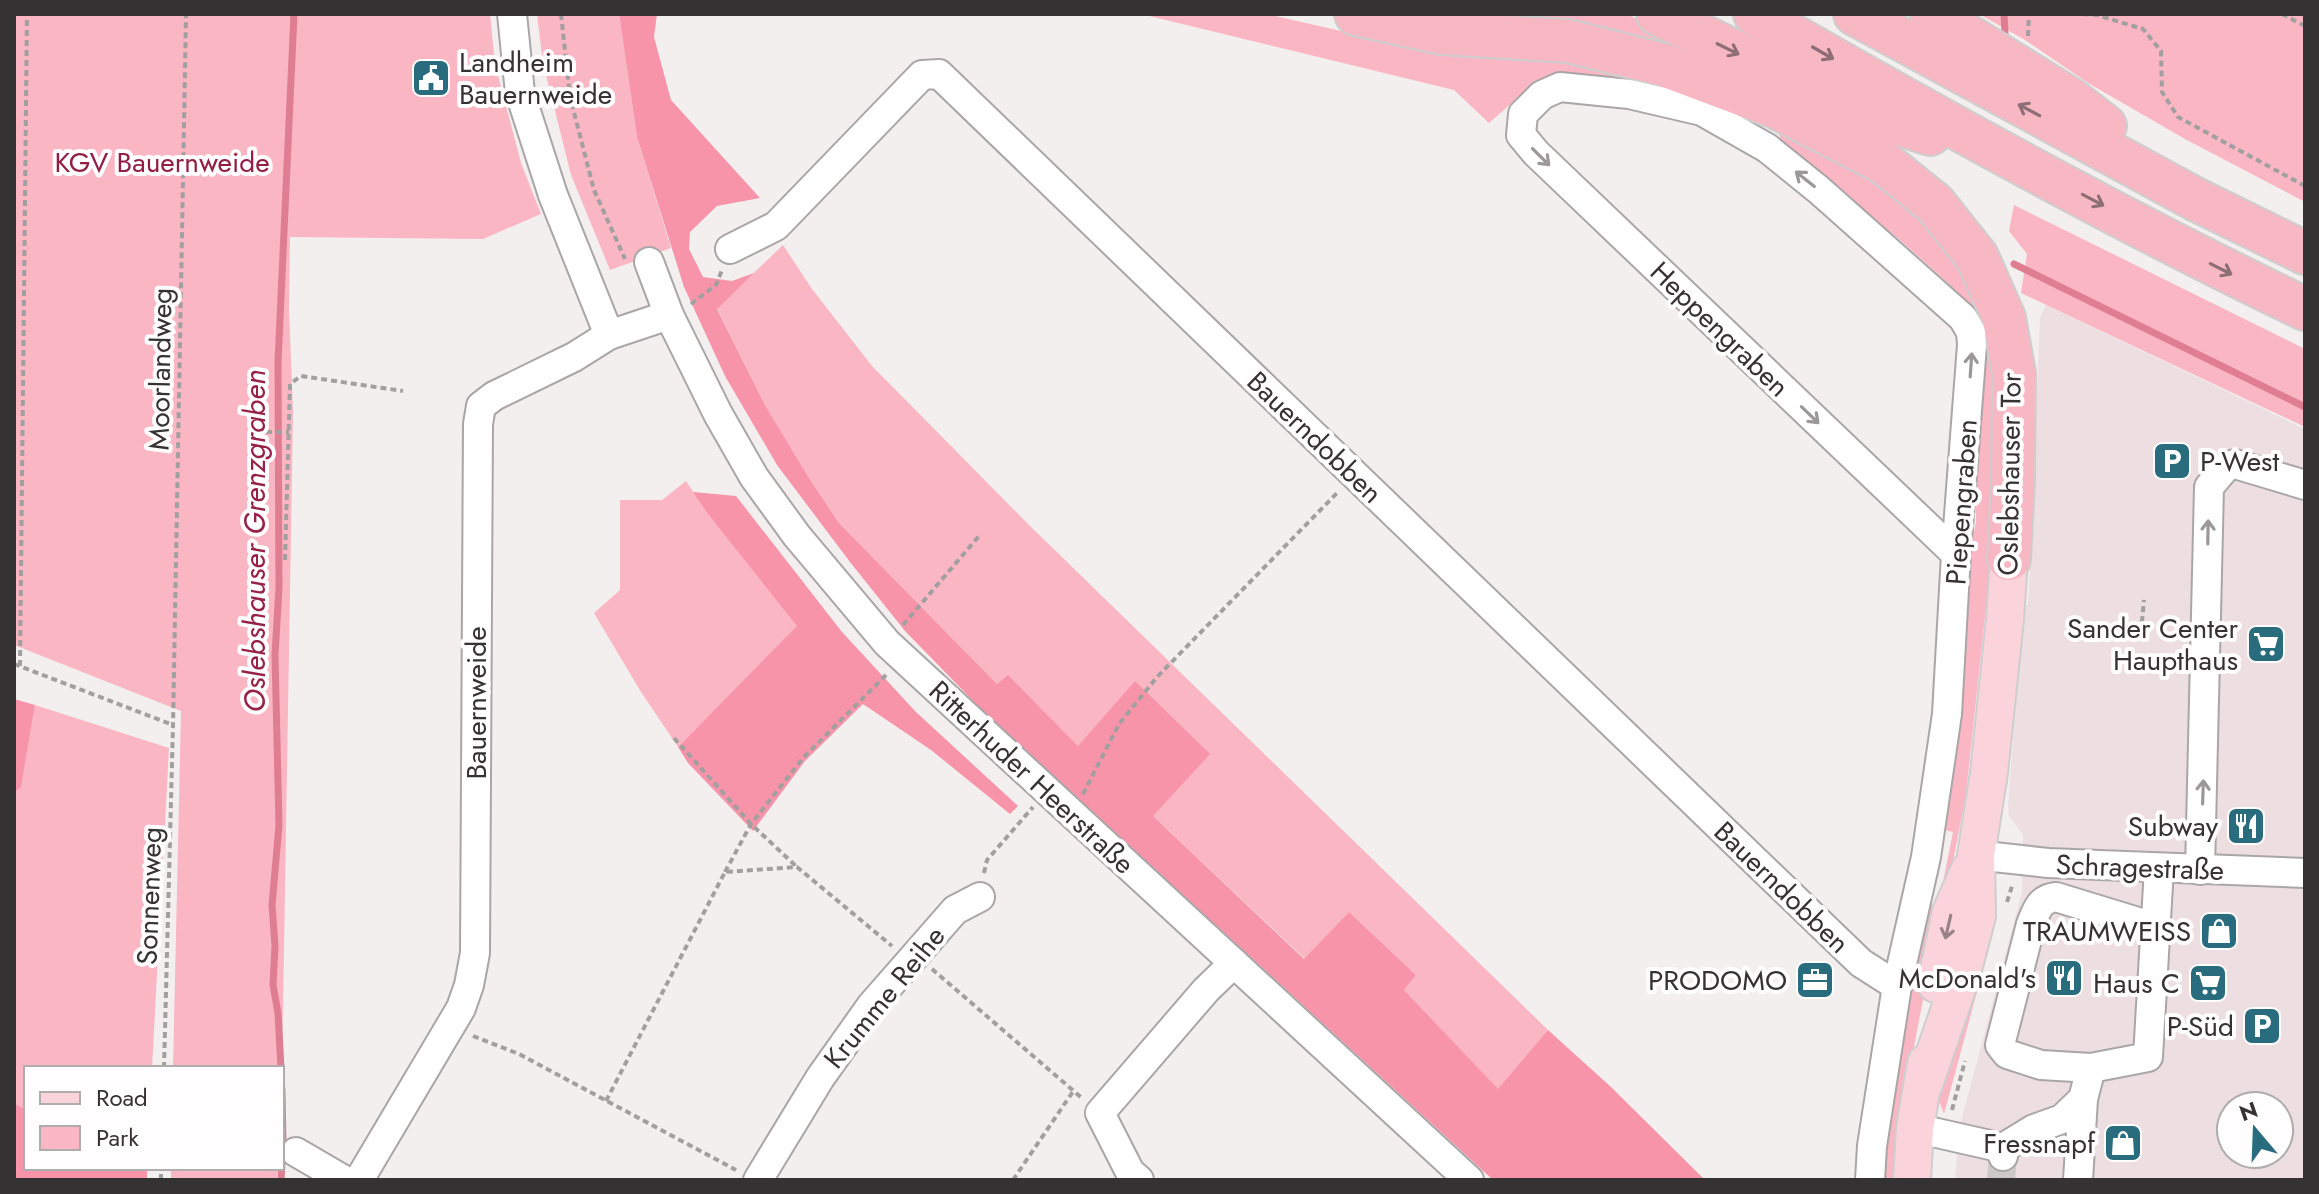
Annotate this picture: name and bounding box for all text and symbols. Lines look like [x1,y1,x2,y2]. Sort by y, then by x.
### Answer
place label: Landheim Bauernweide [459,42,612,115]
one-way arrow [1716,42,1739,57]
one-way arrow [1811,45,1834,61]
public building icon: Landheim Bauernweide [410,57,452,99]
one-way arrow [2018,102,2042,117]
park label: KGV Bauernweide [54,142,270,183]
one-way arrow [1532,147,1551,167]
one-way arrow [1795,170,1816,187]
one-way arrow [2080,193,2104,209]
street label: Heppengraben [1641,252,1798,406]
one-way arrow [2209,261,2233,277]
street label: Moorlandweg [139,287,182,451]
one-way arrow [1964,352,1979,379]
street label: Bauerndobben [1238,362,1392,513]
water label: Oslebshauser Grenzgraben [233,370,276,712]
street label: Oslebshauser Tor [1987,372,2032,576]
one-way arrow [1800,405,1820,424]
street label: Piepengraben [1935,418,1988,586]
parking icon: P-West [2151,440,2193,482]
place label: P-West [2200,441,2279,482]
one-way arrow [2201,519,2216,546]
place label: Sander Center Haupthaus [2067,608,2238,681]
supermarket icon: Sander Center Haupthaus [2245,623,2287,665]
street label: Bauernweide [456,626,497,780]
street label: Ritterhuder Heerstraße [920,671,1144,884]
one-way arrow [2196,779,2211,806]
restaurant icon: Subway [2225,805,2267,847]
place label: Subway [2128,806,2219,847]
street label: Bauerndobben [1705,812,1859,963]
street label: Sonnenweg [127,826,172,966]
street label: Schragestraße [2055,844,2225,891]
shop icon: TRAUMWEISS [2198,910,2240,952]
place label: TRAUMWEISS [2023,911,2191,952]
one-way arrow [1939,914,1954,940]
street label: Krumme Reihe [814,917,955,1077]
restaurant icon: McDonald's [2043,957,2085,999]
place label: McDonald's [1899,958,2036,999]
office icon: PRODOMO [1794,959,1836,1001]
place label: PRODOMO [1648,960,1787,1001]
supermarket icon: Haus C [2187,962,2229,1004]
place label: Haus C [2093,963,2180,1004]
parking icon: P-Süd [2241,1005,2283,1047]
place label: P-Süd [2167,1006,2234,1047]
legend [24,1066,284,1170]
text: Road [96,1080,148,1115]
north arrow [2215,1090,2295,1170]
text: N [2235,1093,2262,1129]
text: Park [96,1120,139,1155]
shop icon: Fressnapf [2102,1122,2144,1164]
place label: Fressnapf [1983,1123,2096,1164]

